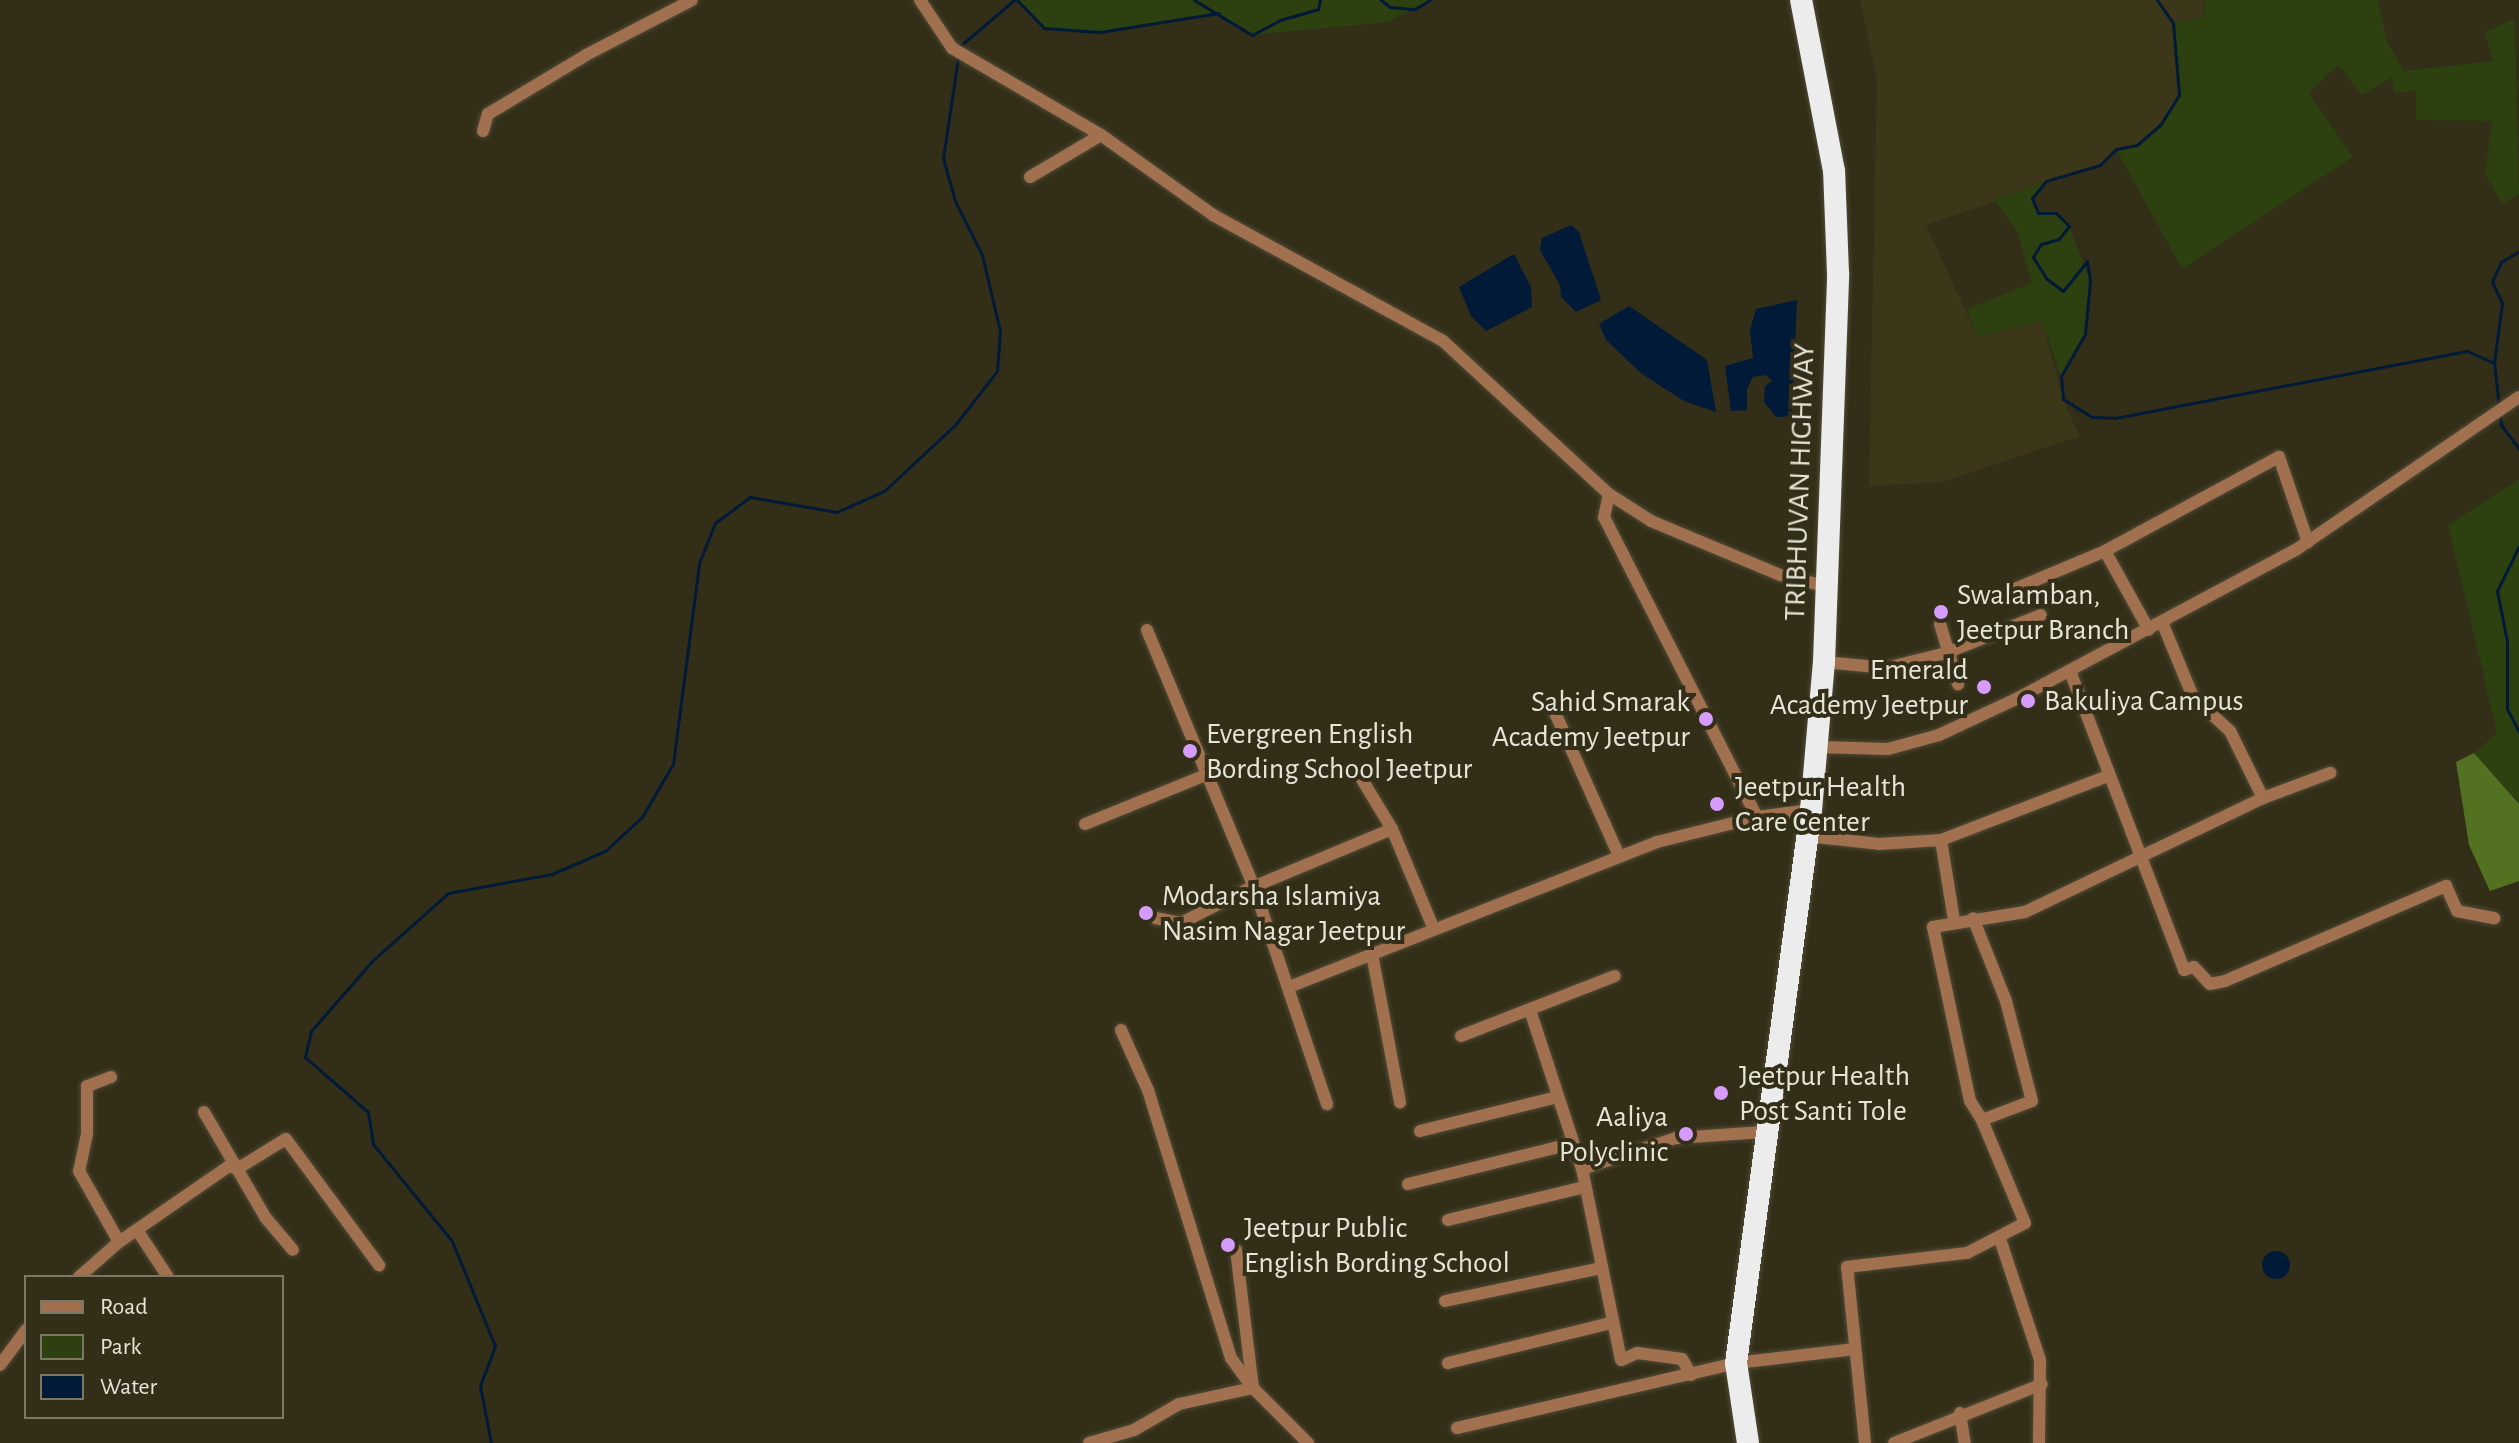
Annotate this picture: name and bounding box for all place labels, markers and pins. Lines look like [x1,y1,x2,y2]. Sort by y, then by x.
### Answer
place label: Swalamban, Jeetpur Branch [1957,577,2129,648]
marker: Swalamban, Jeetpur Branch [1932,603,1950,621]
place label: Emerald Academy Jeetpur [1770,652,1968,722]
marker: Emerald Academy Jeetpur [1975,678,1993,696]
place label: Bakuliya Campus [2044,683,2244,719]
place label: Sahid Smarak Academy Jeetpur [1492,684,1690,754]
marker: Bakuliya Campus [2019,692,2037,710]
marker: Sahid Smarak Academy Jeetpur [1697,710,1715,728]
place label: Evergreen English Bording School Jeetpur [1206,716,1472,786]
marker: Evergreen English Bording School Jeetpur [1181,742,1199,760]
place label: Jeetpur Health Care Center [1735,769,1906,840]
marker: Jeetpur Health Care Center [1706,793,1728,815]
place label: Modarsha Islamiya Nasim Nagar Jeetpur [1162,878,1405,948]
marker: Modarsha Islamiya Nasim Nagar Jeetpur [1137,904,1155,922]
place label: Jeetpur Health Post Santi Tole [1739,1058,1910,1128]
marker: Jeetpur Health Post Santi Tole [1710,1082,1732,1104]
place label: Aaliya Polyclinic [1559,1099,1668,1170]
marker: Aaliya Polyclinic [1675,1123,1697,1145]
place label: Jeetpur Public English Bording School [1244,1210,1510,1280]
marker: Jeetpur Public English Bording School [1219,1236,1237,1254]

